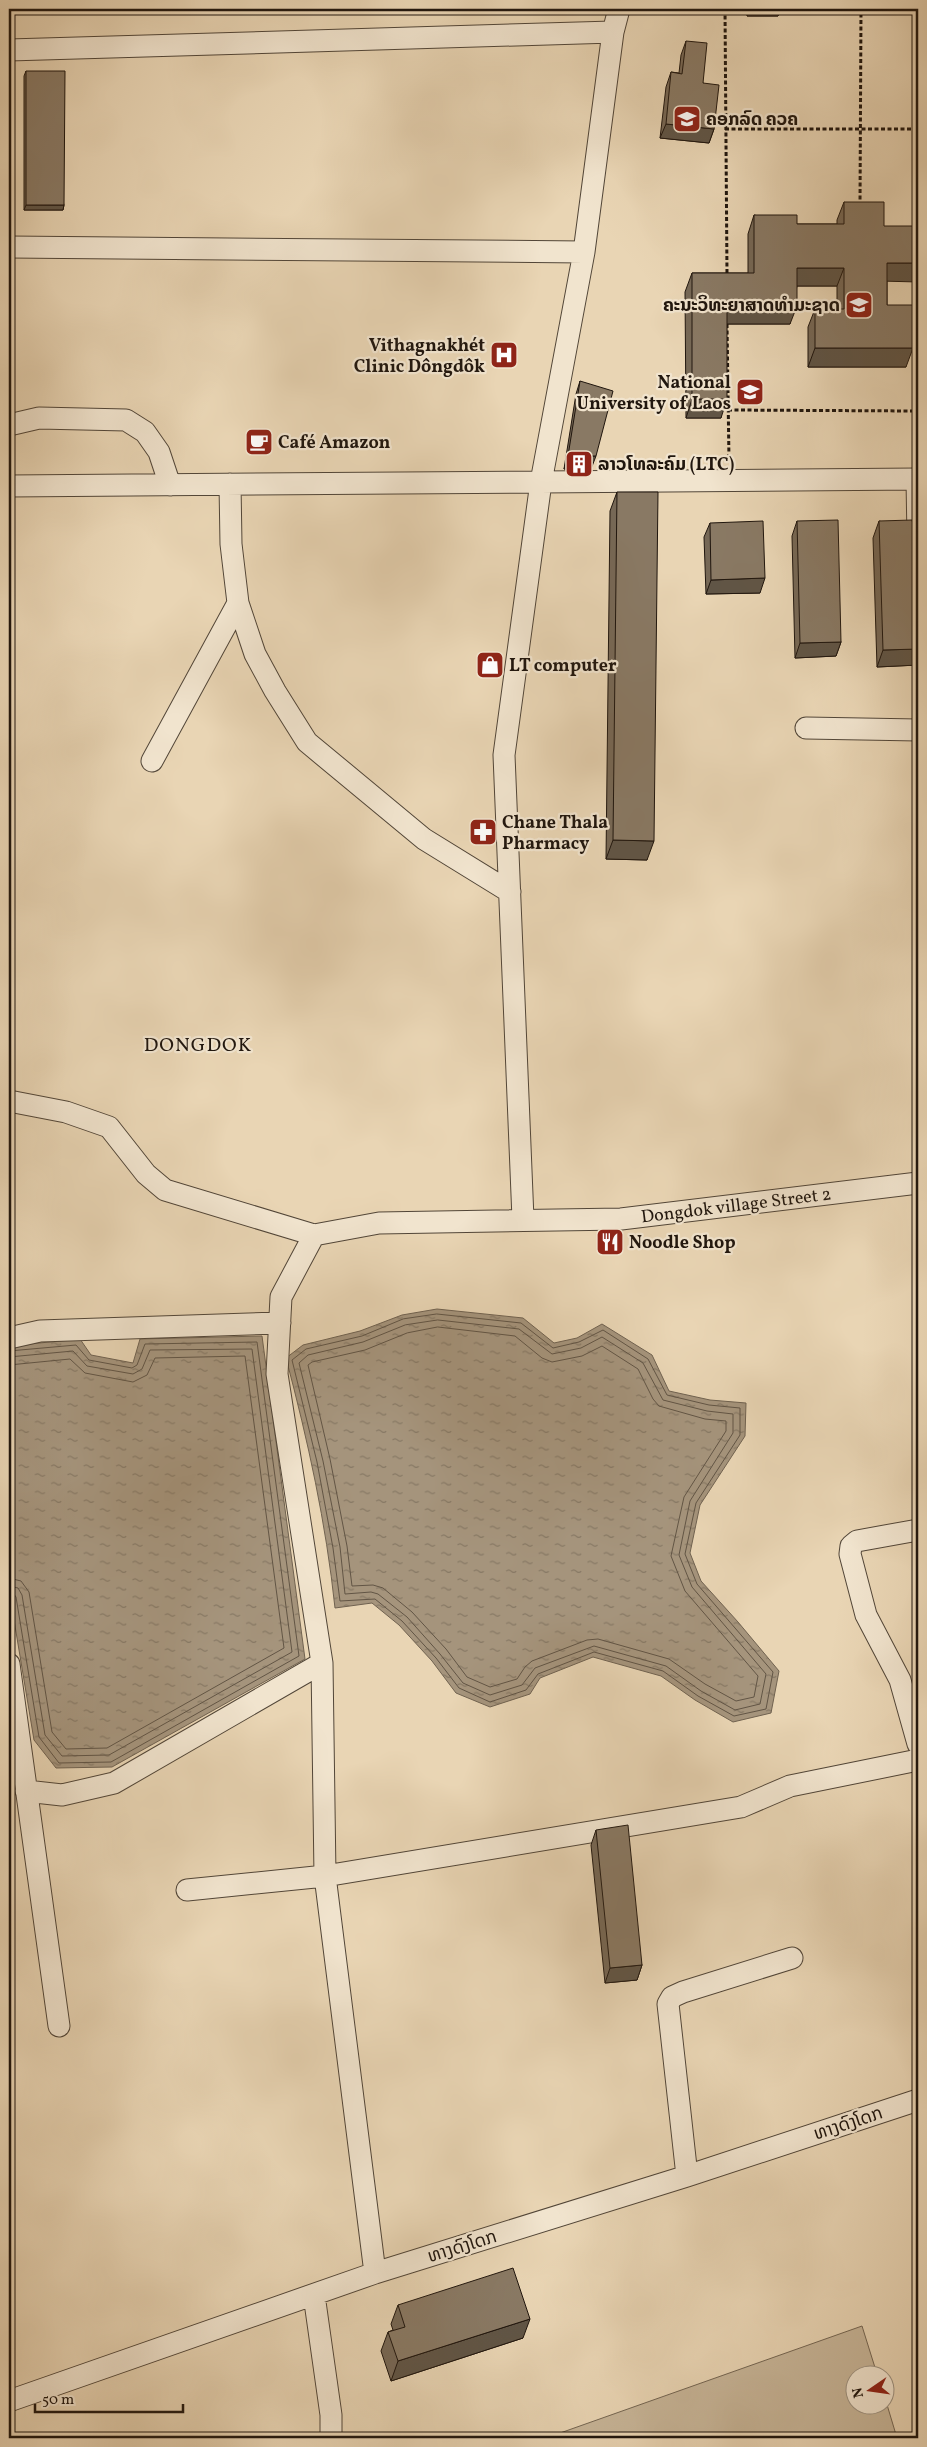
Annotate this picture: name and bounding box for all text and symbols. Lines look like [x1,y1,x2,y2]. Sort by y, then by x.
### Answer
school or university icon: ຄອກລົດ ຄວຄ [672,104,702,134]
place label: ຄອກລົດ ຄວຄ [706,108,798,133]
school or university icon: ຄະນະວິທະຍາສາດທຳມະຊາດ [844,290,874,320]
place label: ຄະນະວິທະຍາສາດທຳມະຊາດ [663,294,840,319]
place label: Vithagnakhét Clinic Dôngdôk [354,334,485,380]
hospital icon: Vithagnakhét Clinic Dôngdôk [489,340,519,370]
place label: National University of Laos [577,371,731,417]
school or university icon: National University of Laos [735,377,765,407]
cafe icon: Café Amazon [244,427,274,457]
place label: Café Amazon [278,431,391,456]
building icon: ລາວໂທລະຄົມ (LTC) [564,449,594,479]
place label: ລາວໂທລະຄົມ (LTC) [598,453,735,478]
shop icon: LT computer [475,650,505,680]
place label: LT computer [509,654,617,679]
place label: Chane Thala Pharmacy [502,811,608,857]
pharmacy icon: Chane Thala Pharmacy [468,817,498,847]
district label: DONGDOK [144,1032,252,1060]
street label: Dongdok village Street 2 [640,1182,833,1231]
restaurant icon: Noodle Shop [595,1227,625,1257]
place label: Noodle Shop [629,1231,736,1256]
street label: ທາງດົງໂດກ [811,2102,886,2147]
street label: ທາງດົງໂດກ [425,2225,500,2270]
north arrow [844,2364,894,2414]
scale bar [35,2382,182,2414]
text: N [848,2385,869,2400]
text: 50 m [42,2390,74,2411]

